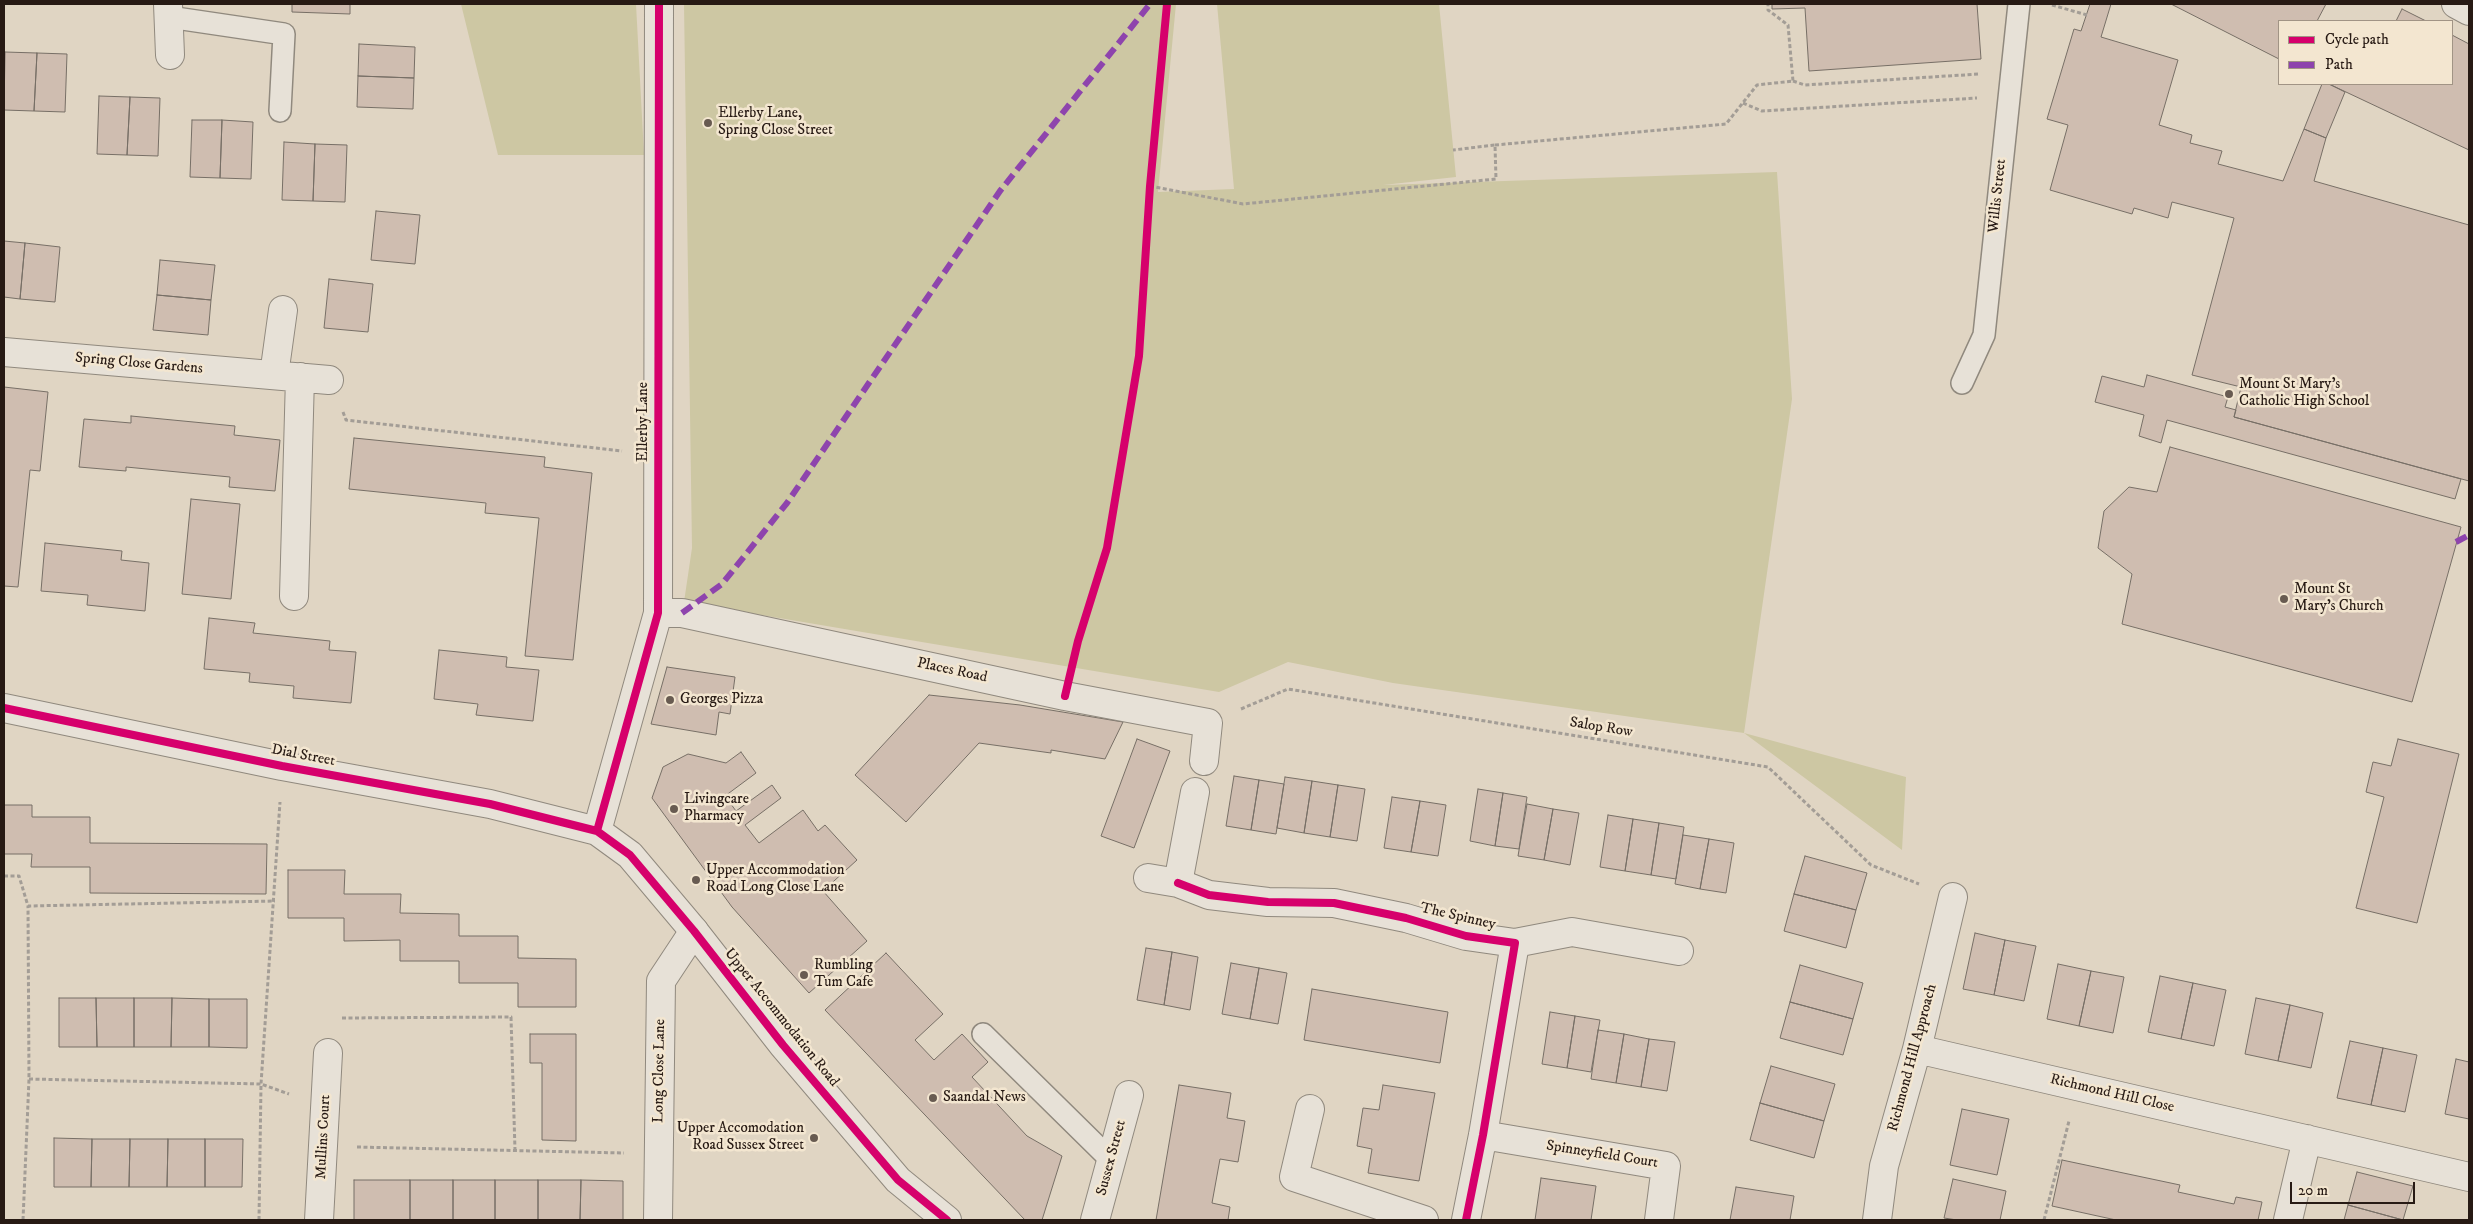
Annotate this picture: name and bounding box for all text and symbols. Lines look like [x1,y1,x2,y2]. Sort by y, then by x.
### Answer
legend [2278,20,2453,85]
text: Cycle path [2325,30,2389,49]
text: Path [2325,55,2353,74]
place label: Ellerby Lane, Spring Close Street [718,105,833,140]
marker: Ellerby Lane, Spring Close Street [702,117,714,129]
street label: Willis Street [1985,158,2011,234]
street label: Spring Close Gardens [74,349,204,379]
place label: Mount St Mary's Catholic High School [2239,376,2369,411]
street label: Ellerby Lane [635,382,653,462]
marker: Mount St Mary's Catholic High School [2223,388,2235,400]
place label: Mount St Mary's Church [2294,581,2384,616]
marker: Mount St Mary's Church [2278,593,2290,605]
street label: Places Road [915,655,989,687]
place label: Georges Pizza [680,691,763,709]
marker: Georges Pizza [664,694,676,706]
street label: Salop Row [1568,714,1634,742]
street label: Dial Street [270,741,336,771]
place label: Livingcare Pharmacy [684,791,749,826]
marker: Livingcare Pharmacy [668,803,680,815]
place label: Upper Accommodation Road Long Close Lane [706,862,845,897]
marker: Upper Accommodation Road Long Close Lane [690,874,702,886]
street label: The Spinney [1419,900,1497,934]
street label: Upper Accommodation Road [720,945,842,1091]
place label: Rumbling Tum Cafe [814,957,873,992]
marker: Rumbling Tum Cafe [798,969,810,981]
street label: Richmond Hill Approach [1885,982,1941,1134]
street label: Long Close Lane [650,1019,670,1123]
street label: Richmond Hill Close [2048,1071,2176,1117]
place label: Saandal News [943,1089,1026,1107]
marker: Saandal News [927,1092,939,1104]
street label: Mullins Court [313,1094,335,1180]
street label: Sussex Street [1093,1118,1131,1198]
place label: Upper Accomodation Road Sussex Street [677,1120,804,1155]
marker: Upper Accomodation Road Sussex Street [808,1132,820,1144]
street label: Spinneyfield Court [1545,1137,1659,1173]
scale bar [2293,1172,2418,1204]
text: 20 m [2298,1181,2328,1200]

